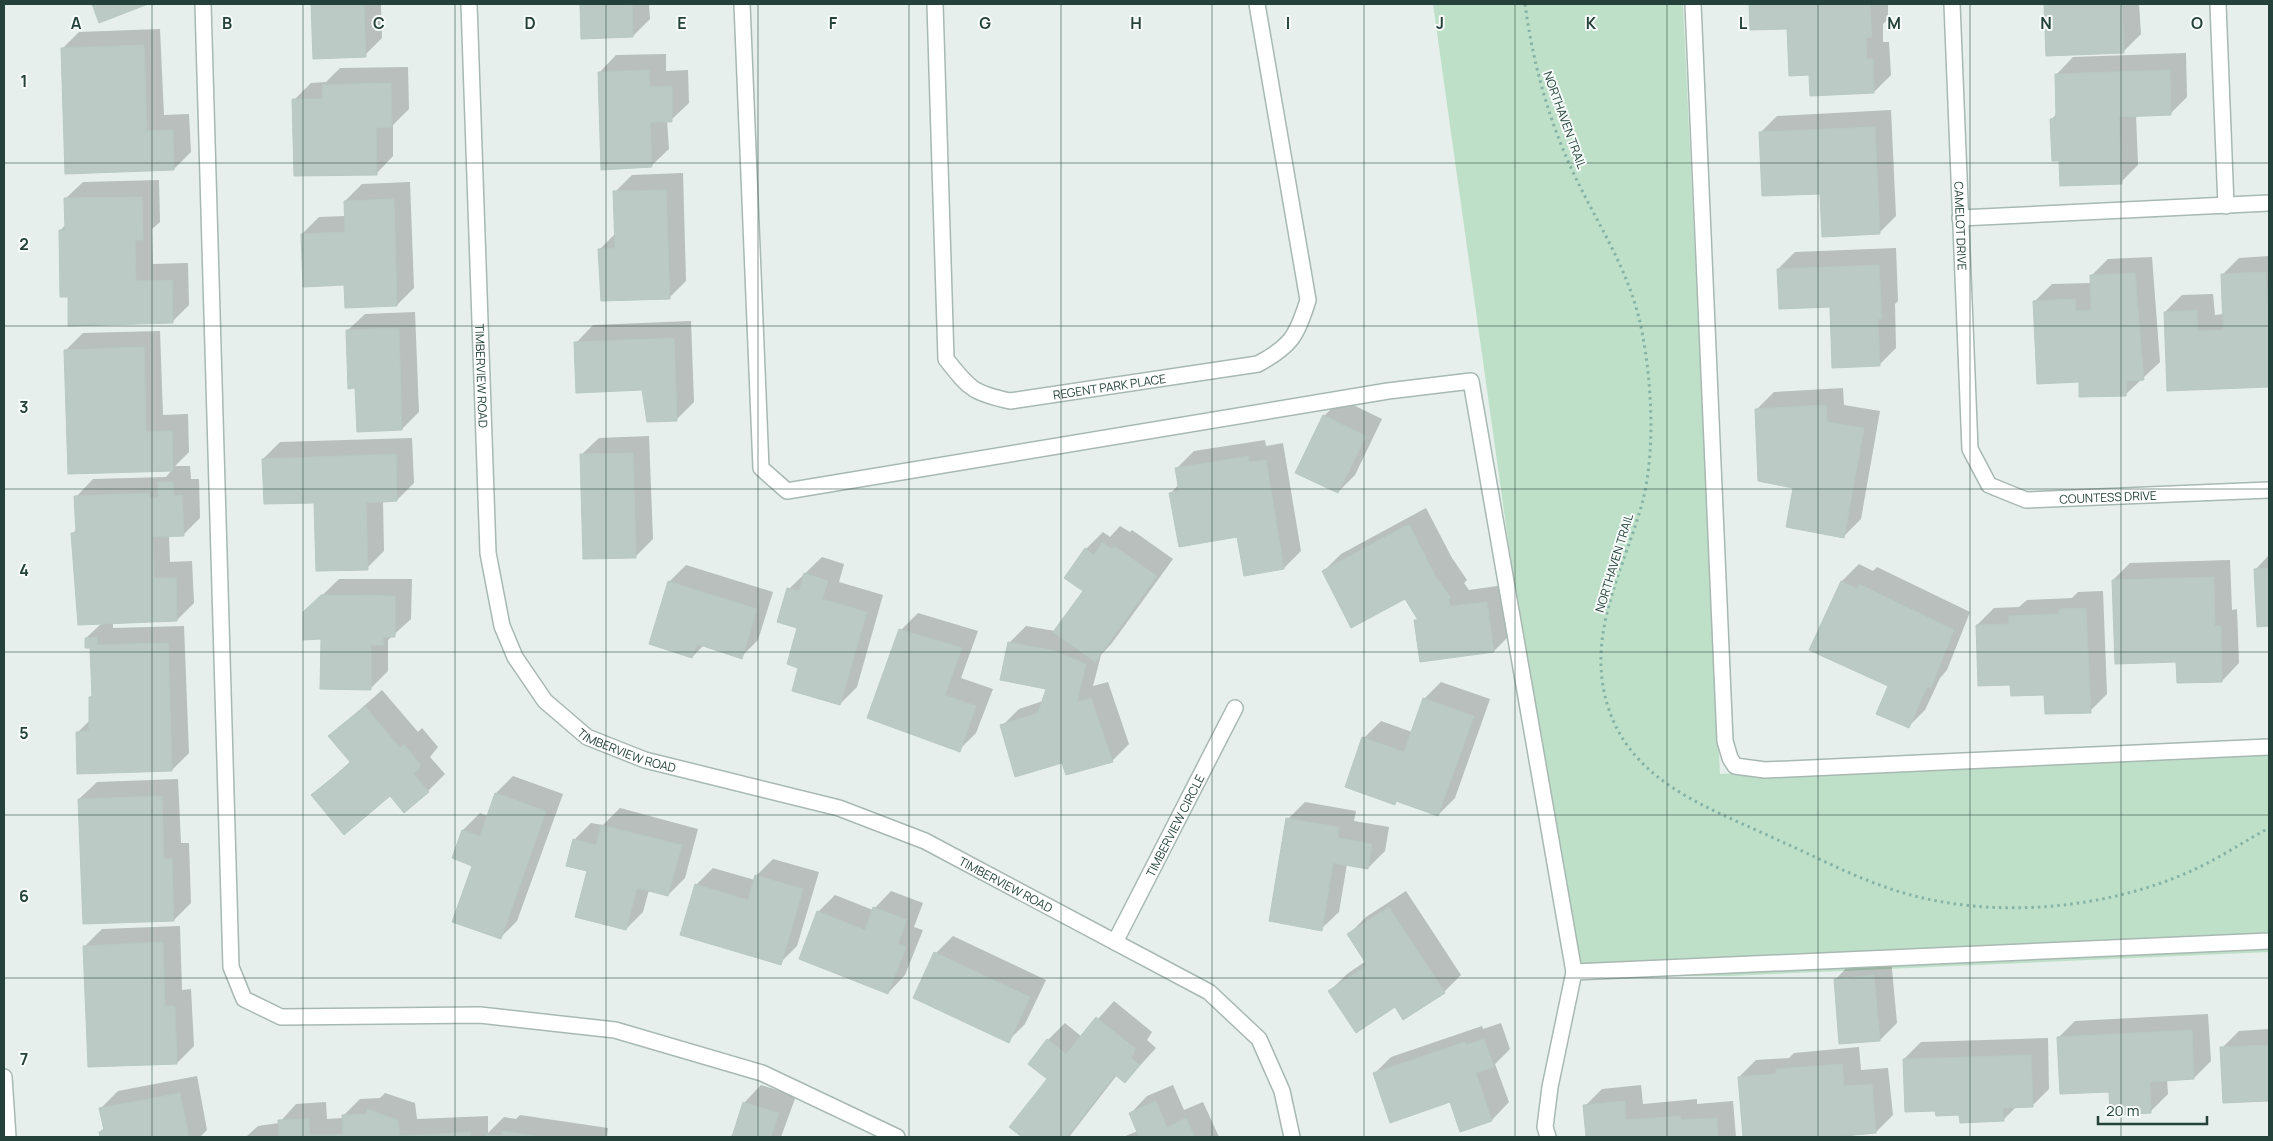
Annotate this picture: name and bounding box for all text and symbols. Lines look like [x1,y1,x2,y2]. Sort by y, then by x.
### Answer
text: A [71,12,82,34]
text: B [222,12,232,34]
text: C [373,12,385,34]
text: D [524,12,536,34]
text: E [677,12,687,34]
text: F [829,12,838,34]
text: G [979,12,991,34]
text: H [1130,12,1142,34]
text: I [1286,12,1290,34]
text: J [1436,12,1444,34]
text: K [1586,12,1597,34]
text: L [1739,12,1748,34]
text: M [1887,12,1901,34]
text: N [2040,12,2052,34]
text: O [2191,12,2203,34]
street label: NORTHAVEN TRAIL [1539,69,1591,171]
text: 1 [20,70,28,92]
street label: CAMELOT DRIVE [1951,181,1971,271]
text: 2 [19,233,29,255]
street label: TIMBERVIEW ROAD [472,323,492,428]
street label: REGENT PARK PLACE [1052,369,1167,403]
text: 3 [19,396,29,418]
street label: COUNTESS DRIVE [2059,486,2157,507]
street label: NORTHAVEN TRAIL [1591,511,1637,615]
text: 4 [19,559,29,581]
text: 5 [19,722,29,744]
street label: TIMBERVIEW ROAD [574,724,678,776]
street label: TIMBERVIEW CIRCLE [1141,771,1208,880]
street label: TIMBERVIEW ROAD [956,852,1056,916]
text: 6 [19,885,29,907]
text: 7 [20,1048,28,1070]
scale bar [2098,1094,2207,1126]
text: 20 m [2106,1100,2139,1121]

